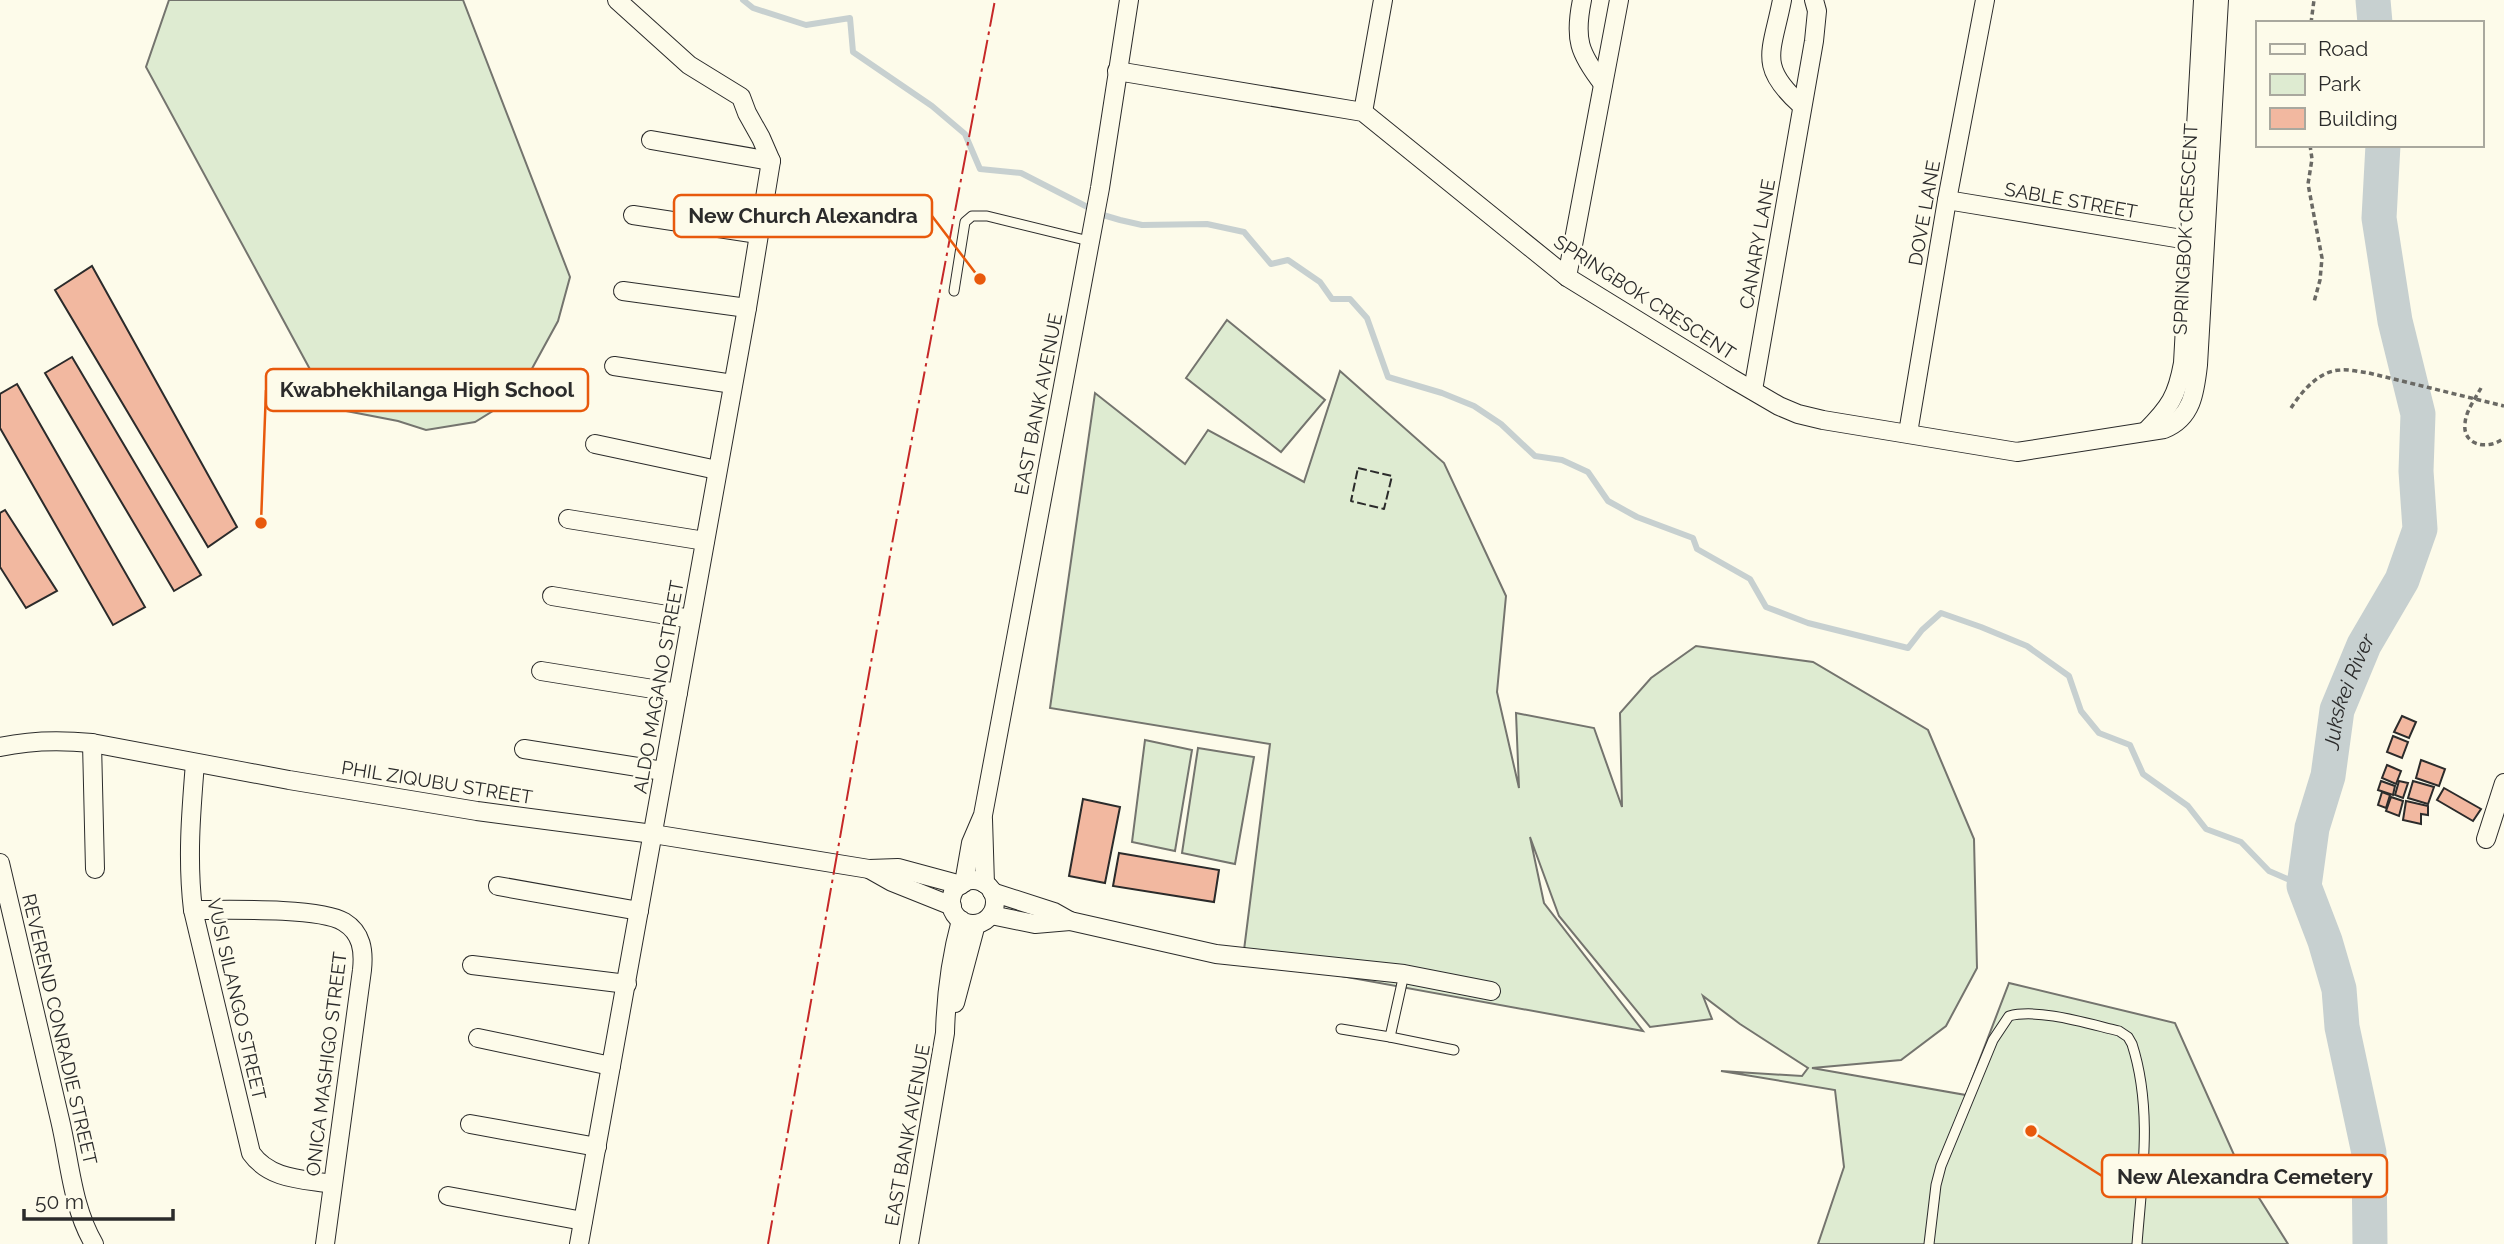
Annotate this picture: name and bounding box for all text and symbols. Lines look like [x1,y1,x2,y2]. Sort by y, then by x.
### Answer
legend [2256,21,2483,147]
text: Road [2318,36,2368,61]
text: Park [2318,71,2361,96]
text: Building [2318,106,2398,131]
street label: SPRINGBOK CRESCENT [2168,122,2202,335]
street label: DOVE LANE [1904,158,1944,268]
street label: CANARY LANE [1735,177,1779,311]
street label: SABLE STREET [2003,177,2140,223]
callout: New Church Alexandra [674,195,932,237]
text: New Church Alexandra [688,203,918,228]
street label: SPRINGBOK CRESCENT [1550,230,1740,364]
street label: EAST BANK AVENUE [1010,311,1066,497]
callout: Kwabhekhilanga High School [266,369,588,411]
text: Kwabhekhilanga High School [280,377,574,402]
street label: ALDO MAGANO STREET [628,578,688,795]
water label: Jukskei River [2319,629,2380,752]
street label: PHIL ZIQUBU STREET [340,756,535,808]
street label: REVEREND CONRADIE STREET [18,891,102,1167]
street label: VUSI SILANGO STREET [203,896,271,1102]
street label: ONICA MASHIGO STREET [301,950,351,1178]
street label: EAST BANK AVENUE [880,1042,934,1228]
callout: New Alexandra Cemetery [2102,1155,2387,1197]
text: New Alexandra Cemetery [2117,1164,2373,1189]
scale bar [24,1178,173,1222]
text: 50 m [35,1189,84,1214]

